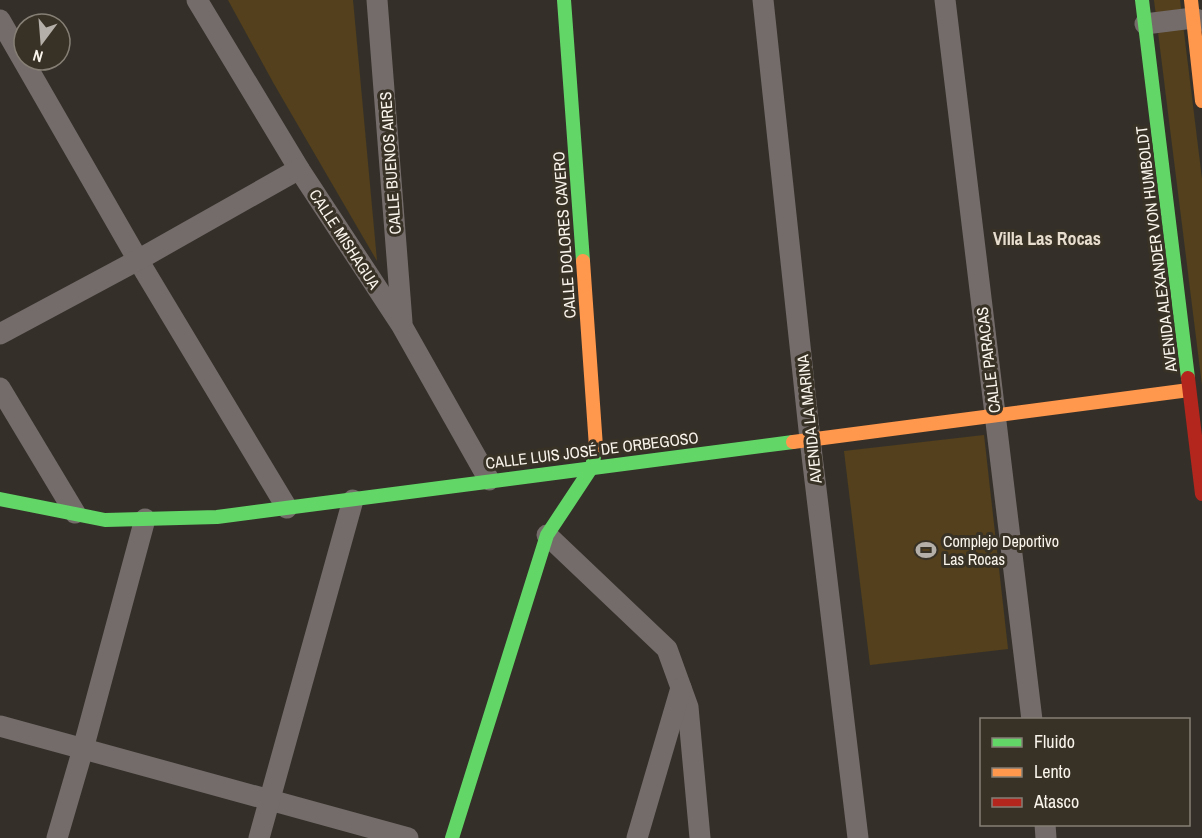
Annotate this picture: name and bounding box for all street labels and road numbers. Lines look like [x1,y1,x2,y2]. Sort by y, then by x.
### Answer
street label: CALLE BUENOS AIRES [374,91,406,235]
street label: AVENIDA ALEXANDER VON HUMBOLDT [1130,125,1182,374]
street label: CALLE DOLORES CAVERO [547,151,581,319]
street label: CALLE MISHAGUA [304,185,386,294]
street label: CALLE PARACAS [971,305,1005,414]
street label: AVENIDA LA MARINA [791,353,827,486]
street label: CALLE LUIS JOSÉ DE ORBEGOSO [484,426,700,474]

